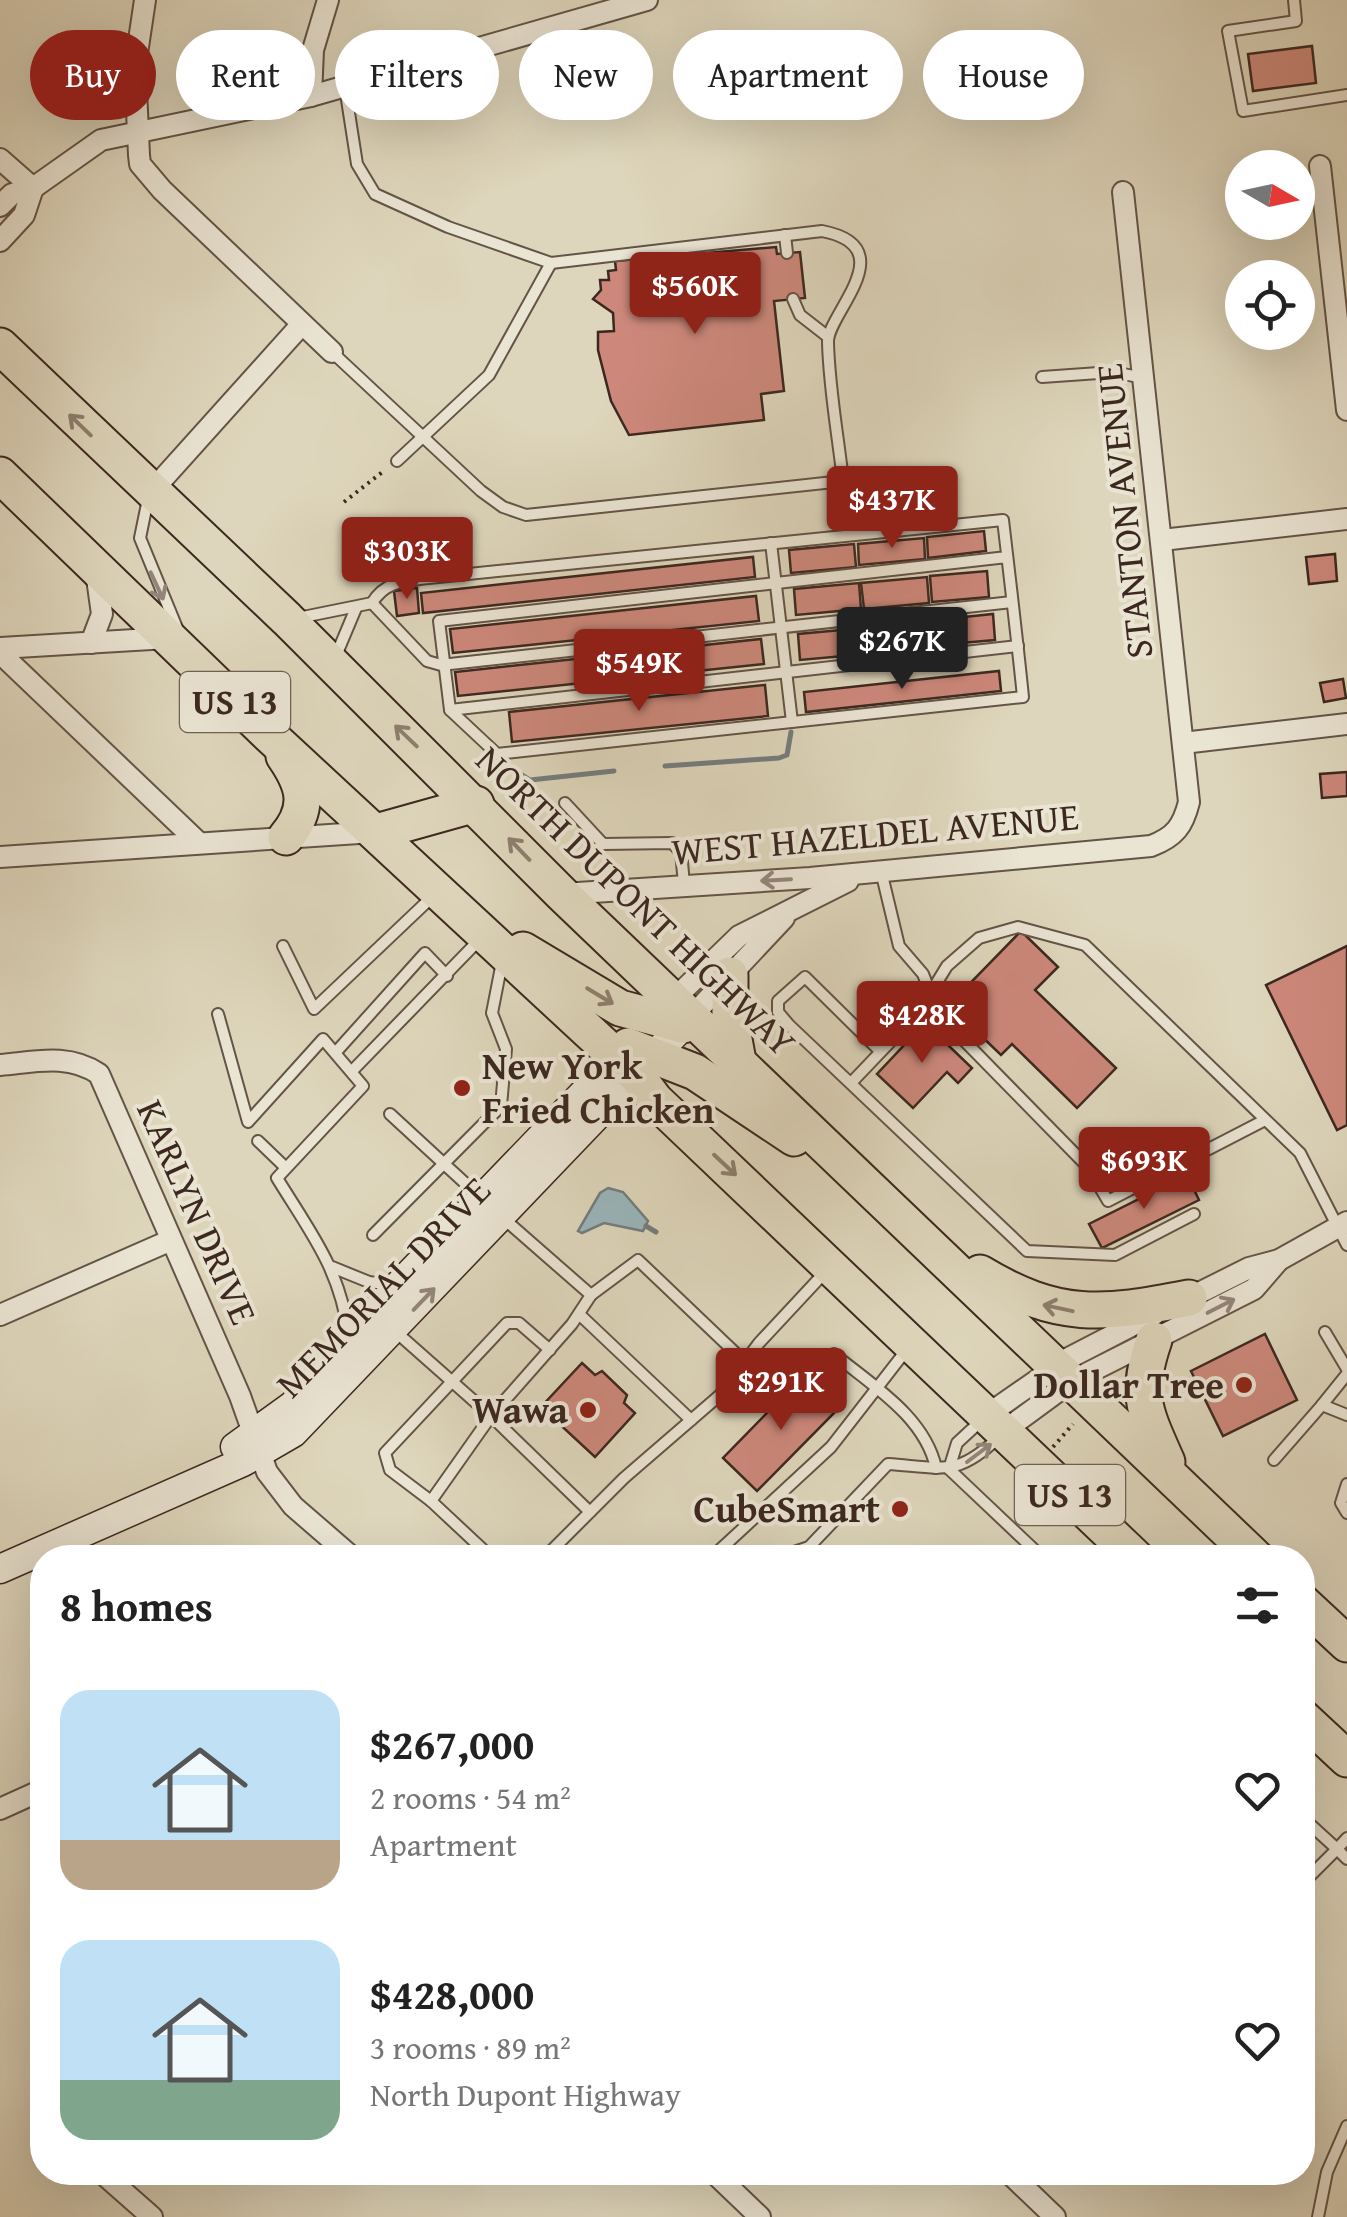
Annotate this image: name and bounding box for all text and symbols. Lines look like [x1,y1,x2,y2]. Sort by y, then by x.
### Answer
chip: Buy [30,30,156,120]
chip: Rent [176,30,315,120]
chip: Filters [335,30,499,120]
chip: New [519,30,653,120]
chip: Apartment [673,30,903,120]
chip: House [923,30,1084,120]
north arrow [1225,150,1315,240]
map controls [1225,150,1315,350]
pin: $560K [625,252,765,337]
button: locate [1225,260,1315,350]
text: $560K [652,261,738,308]
street label: STANTON AVENUE [1080,361,1166,661]
one-way arrow [68,414,92,438]
pin: $437K [822,466,962,551]
text: $437K [849,475,935,522]
pin: $303K [337,517,477,602]
text: $303K [364,526,450,573]
one-way arrow [149,570,168,600]
pin: $267K [832,607,972,692]
text: $267K [859,616,945,663]
pin: $549K [569,629,709,714]
text: $549K [596,638,682,685]
road number: US 13 [180,672,290,732]
one-way arrow [395,724,419,748]
street label: NORTH DUPONT HIGHWAY [464,732,810,1069]
street label: WEST HAZELDEL AVENUE [669,787,1081,879]
one-way arrow [507,837,531,861]
one-way arrow [761,871,793,890]
pin: $428K [852,981,992,1066]
one-way arrow [585,986,614,1006]
text: $428K [879,990,965,1037]
place label: New York Fried Chicken [482,1037,715,1137]
marker: New York Fried Chicken [451,1077,473,1099]
street label: KARLYN DRIVE [123,1091,272,1333]
pin: $693K [1074,1127,1214,1212]
text: $693K [1101,1136,1187,1183]
one-way arrow [713,1153,737,1177]
street label: MEMORIAL DRIVE [262,1163,503,1410]
one-way arrow [412,1287,435,1312]
one-way arrow [1206,1296,1236,1315]
one-way arrow [1043,1298,1075,1316]
pin: $291K [711,1348,851,1433]
place label: Dollar Tree [1034,1356,1224,1412]
text: $291K [738,1357,824,1404]
marker: Dollar Tree [1233,1374,1255,1396]
place label: Wawa [472,1381,569,1437]
marker: Wawa [577,1399,599,1421]
one-way arrow [965,1443,991,1465]
road number: US 13 [1015,1465,1125,1525]
place label: CubeSmart [693,1480,881,1536]
marker: CubeSmart [889,1498,911,1520]
text: 8 homes [60,1575,213,1636]
icon: filters [1230,1578,1285,1633]
text: $267,000 [370,1713,534,1774]
icon: home [140,1730,260,1850]
icon: heart [1230,1763,1285,1818]
text: 2 rooms · 54 m² [370,1774,571,1821]
text: Apartment [370,1821,517,1868]
text: $428,000 [370,1963,534,2024]
icon: home [140,1980,260,2100]
icon: heart [1230,2013,1285,2068]
text: 3 rooms · 89 m² [370,2024,571,2071]
text: North Dupont Highway [370,2071,681,2118]

